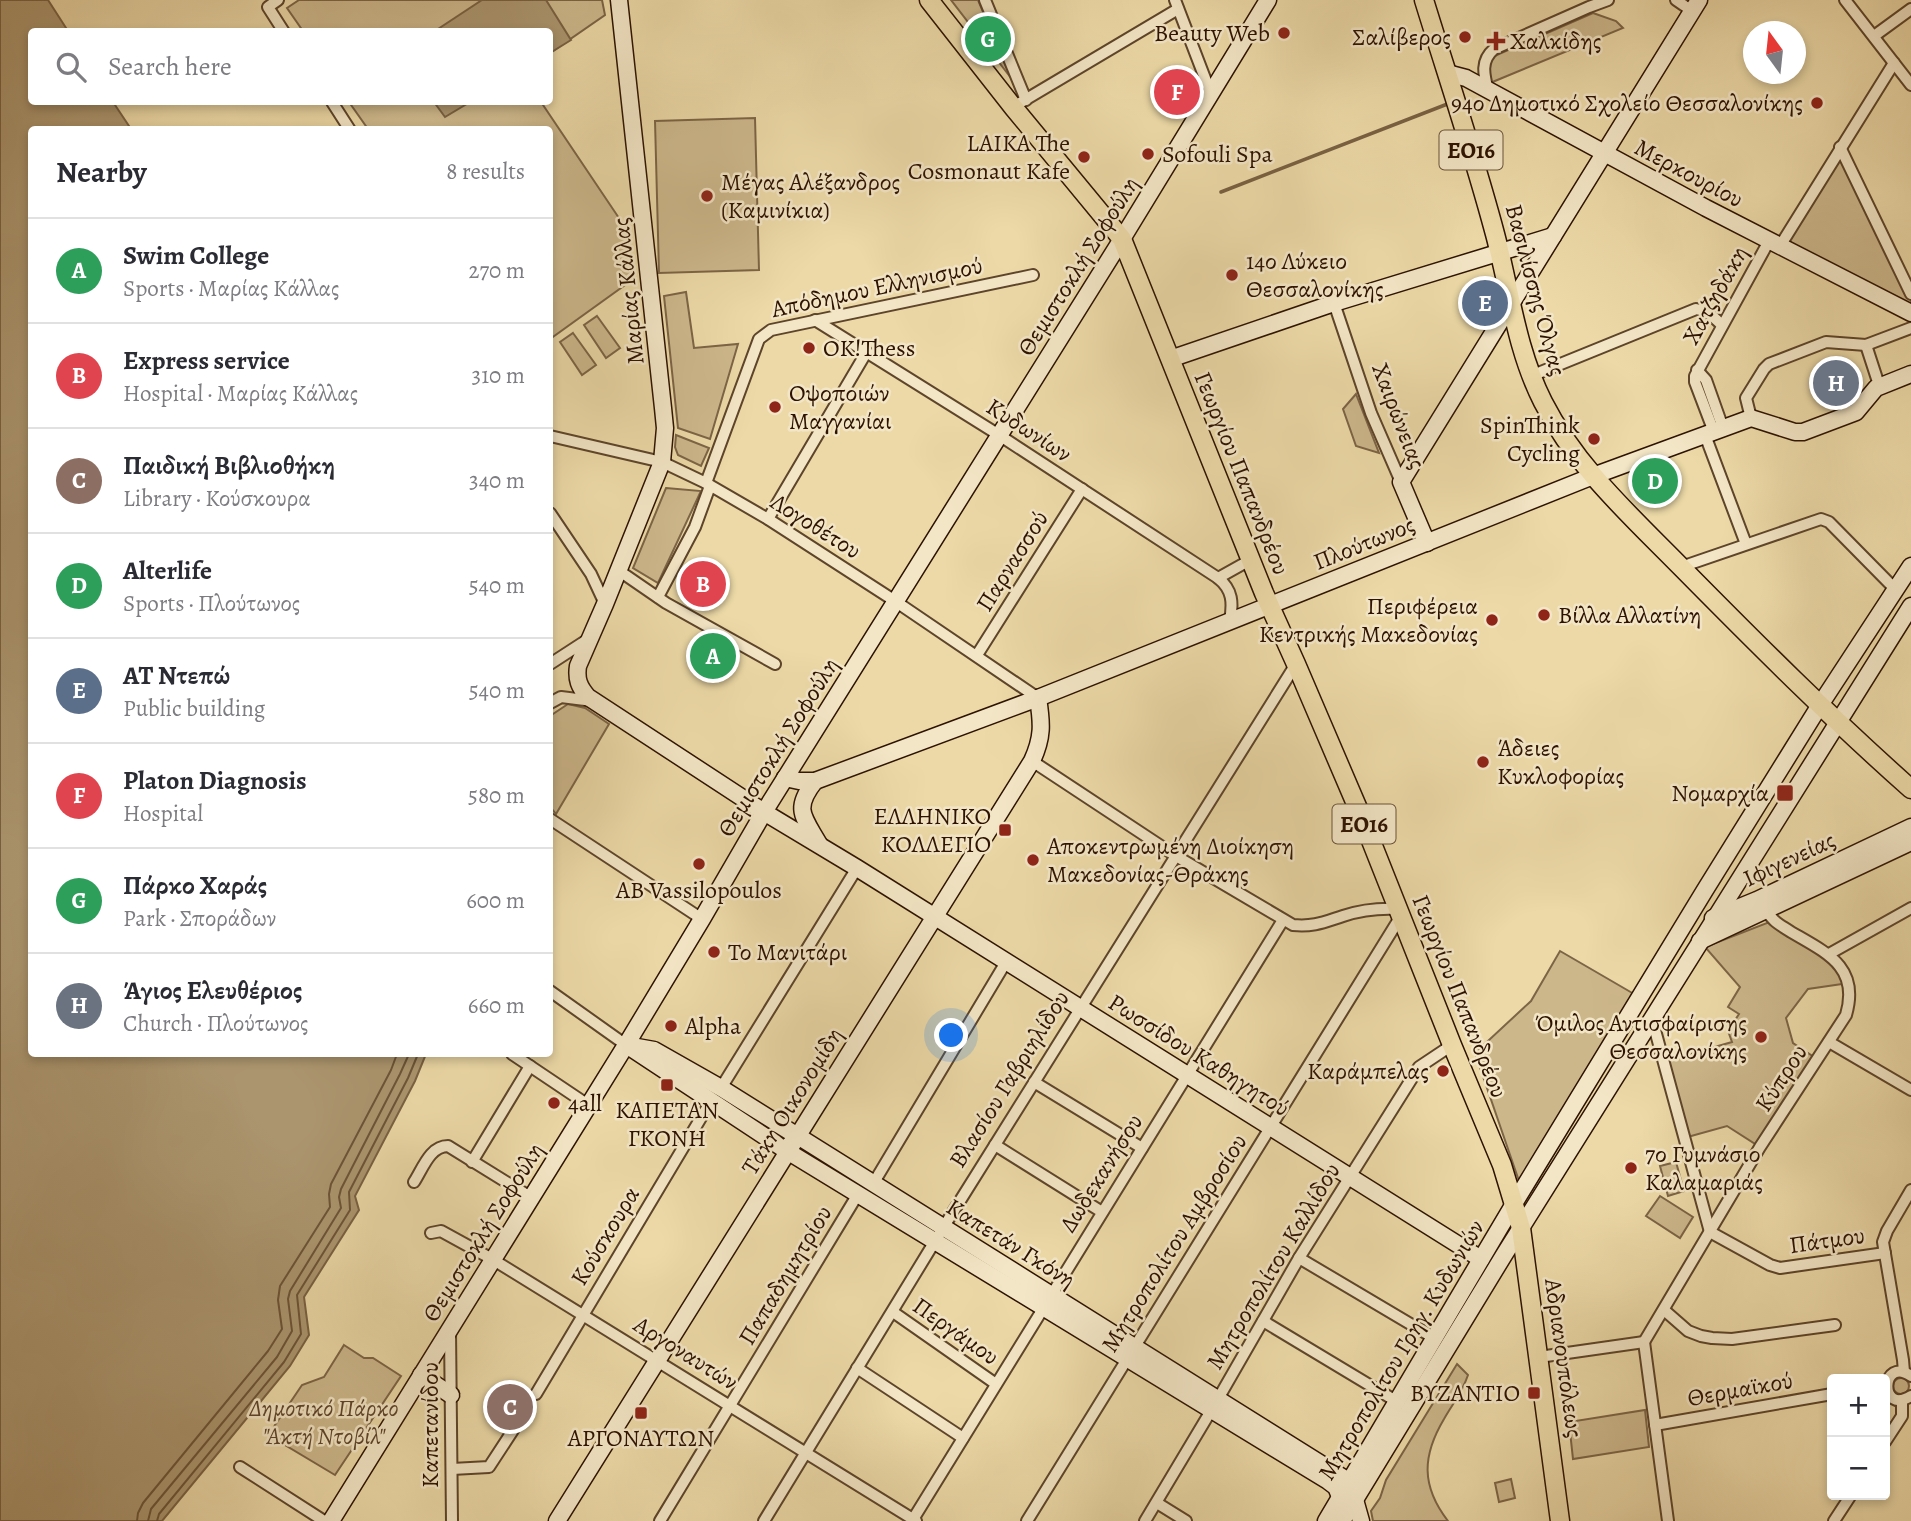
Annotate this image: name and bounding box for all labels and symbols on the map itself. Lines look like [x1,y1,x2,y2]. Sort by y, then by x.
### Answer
pin: G [965,13,1011,65]
place label: Beauty Web [1154,17,1270,49]
place label: Σαλίβερος [1352,21,1451,53]
north arrow [1743,21,1806,84]
marker: Beauty Web [1276,25,1292,41]
place label: Χαλκίδης [1510,25,1601,57]
marker: Σαλίβερος [1457,29,1473,45]
marker: Χαλκίδης [1488,33,1504,49]
pin: F [1154,66,1200,118]
place label: 94ο Δημοτικό Σχολείο Θεσσαλονίκης [1451,87,1803,119]
marker: 94ο Δημοτικό Σχολείο Θεσσαλονίκης [1809,95,1825,111]
place label: LAIKA The Cosmonaut Kafe [908,127,1070,187]
road number: ΕΟ16 [1440,130,1502,169]
street label: Μερκουρίου [1629,131,1749,215]
place label: Sofouli Spa [1162,138,1273,170]
marker: Sofouli Spa [1140,146,1156,162]
marker: LAIKA The Cosmonaut Kafe [1076,149,1092,165]
place label: Μέγας Αλέξανδρος (Καμινίκια) [721,166,900,226]
street label: Θεμιστοκλή Σοφούλη [1010,170,1146,362]
marker: Μέγας Αλέξανδρος (Καμινίκια) [699,188,715,204]
street label: Βασιλίσσης Όλγας [1498,201,1574,379]
street label: Μαρίας Κάλλας [604,216,652,366]
street label: Χατζηδάκη [1675,240,1755,350]
place label: 14ο Λύκειο Θεσσαλονίκης [1246,245,1384,305]
street label: Απόδημου Ελληνισμού [768,249,985,325]
marker: 14ο Λύκειο Θεσσαλονίκης [1224,267,1240,283]
pin: E [1462,277,1508,329]
place label: OK!Thess [823,332,915,364]
marker: OK!Thess [801,340,817,356]
pin: H [1813,357,1859,409]
street label: Χαιρώνειας [1364,358,1434,474]
street label: Γεωργίου Παπανδρέου [1187,367,1297,579]
place label: Οψοποιών Μαγγανίαι [789,377,892,437]
street label: Κυδωνίων [980,391,1078,470]
marker: Οψοποιών Μαγγανίαι [767,399,783,415]
place label: SpinThink Cycling [1480,409,1580,469]
marker: SpinThink Cycling [1586,431,1602,447]
pin: D [1632,455,1678,507]
street label: Λογοθέτου [764,485,867,566]
street label: Παρνασσού [968,505,1056,617]
street label: Πλούτωνος [1309,508,1419,578]
pin: B [680,558,726,610]
place label: Περιφέρεια Κεντρικής Μακεδονίας [1259,590,1478,650]
place label: Βίλλα Αλλατίνη [1558,599,1701,631]
marker: Βίλλα Αλλατίνη [1536,607,1552,623]
marker: Περιφέρεια Κεντρικής Μακεδονίας [1484,612,1500,628]
pin: A [690,630,736,682]
street label: Θεμιστοκλή Σοφούλη [710,651,846,843]
place label: Άδειες Κυκλοφορίας [1497,732,1624,792]
marker: Άδειες Κυκλοφορίας [1475,754,1491,770]
place label: Νομαρχία [1671,777,1769,809]
marker: Νομαρχία [1775,783,1795,803]
place label: ΕΛΛΗΝΙΚΟ ΚΟΛΛΕΓΙΟ [874,800,991,860]
road number: ΕΟ16 [1332,804,1396,844]
marker: ΕΛΛΗΝΙΚΟ ΚΟΛΛΕΓΙΟ [997,822,1013,838]
street label: Ιφιγενείας [1738,824,1840,894]
place label: Αποκεντρωμένη Διοίκηση Μακεδονίας-Θράκης [1046,830,1294,890]
marker: Αποκεντρωμένη Διοίκηση Μακεδονίας-Θράκης [1025,852,1041,868]
marker: AB Vassilopoulos [691,856,707,872]
place label: AB Vassilopoulos [615,874,782,906]
street label: Γεωργίου Παπανδρέου [1405,890,1515,1102]
place label: Το Μανιτάρι [728,936,848,968]
marker: Το Μανιτάρι [706,944,722,960]
street label: Βλασίου Γαβριηλίδου [942,984,1076,1174]
street label: Ρωσσίδου Καθηγητού [1102,986,1296,1124]
place label: Όμιλος Αντισφαίρισης Θεσσαλονίκης [1535,1007,1747,1067]
place label: Alpha [684,1010,742,1042]
marker: Alpha [663,1018,679,1034]
your location [934,1018,968,1052]
street label: Τάκη Οικονομίδη [734,1021,850,1181]
marker: Όμιλος Αντισφαίρισης Θεσσαλονίκης [1753,1029,1769,1045]
street label: Κύπρου [1747,1038,1815,1118]
place label: Καράμπελας [1307,1055,1429,1087]
marker: Καράμπελας [1435,1063,1451,1079]
marker: ΚΑΠΕΤΑΝ ΓΚΟΝΗ [659,1077,675,1093]
place label: 4all [568,1087,602,1119]
place label: ΚΑΠΕΤΑΝ ΓΚΟΝΗ [615,1094,719,1154]
marker: 4all [546,1095,562,1111]
street label: Δωδεκανήσου [1052,1108,1150,1238]
street label: Μητροπολίτου Αμβροσίου [1094,1128,1254,1358]
street label: Θεμιστοκλή Σοφούλη [415,1136,551,1328]
place label: 7ο Γυμνάσιο Καλαμαριάς [1645,1138,1763,1198]
street label: Μητροπολίτου Καλλίδου [1199,1157,1347,1375]
marker: 7ο Γυμνάσιο Καλαμαριάς [1623,1160,1639,1176]
street label: Κούσκουρα [563,1181,647,1291]
street label: Καπετάν Γκόνη [940,1191,1082,1295]
street label: Παπαδημητρίου [731,1199,839,1351]
street label: Μητροπολίτου Γρηγ. Κυδωνιών [1310,1214,1492,1486]
street label: Πάτμου [1787,1219,1867,1261]
street label: Αδριανουπόλεως [1537,1275,1591,1440]
street label: Περγάμου [906,1290,1006,1372]
street label: Αργοναυτών [627,1308,744,1398]
street label: Καπετανίδου [414,1362,446,1488]
street label: Θερμαϊκού [1685,1364,1795,1414]
place label: ΒΥΖΑΝΤΙΟ [1410,1377,1520,1409]
pin: C [487,1381,533,1433]
marker: ΒΥΖΑΝΤΙΟ [1526,1385,1542,1401]
park label: Δημοτικό Πάρκο "Ακτή Ντοβίλ" [248,1392,399,1452]
marker: ΑΡΓΟΝΑΥΤΩΝ [633,1405,649,1421]
place label: ΑΡΓΟΝΑΥΤΩΝ [567,1422,714,1454]

